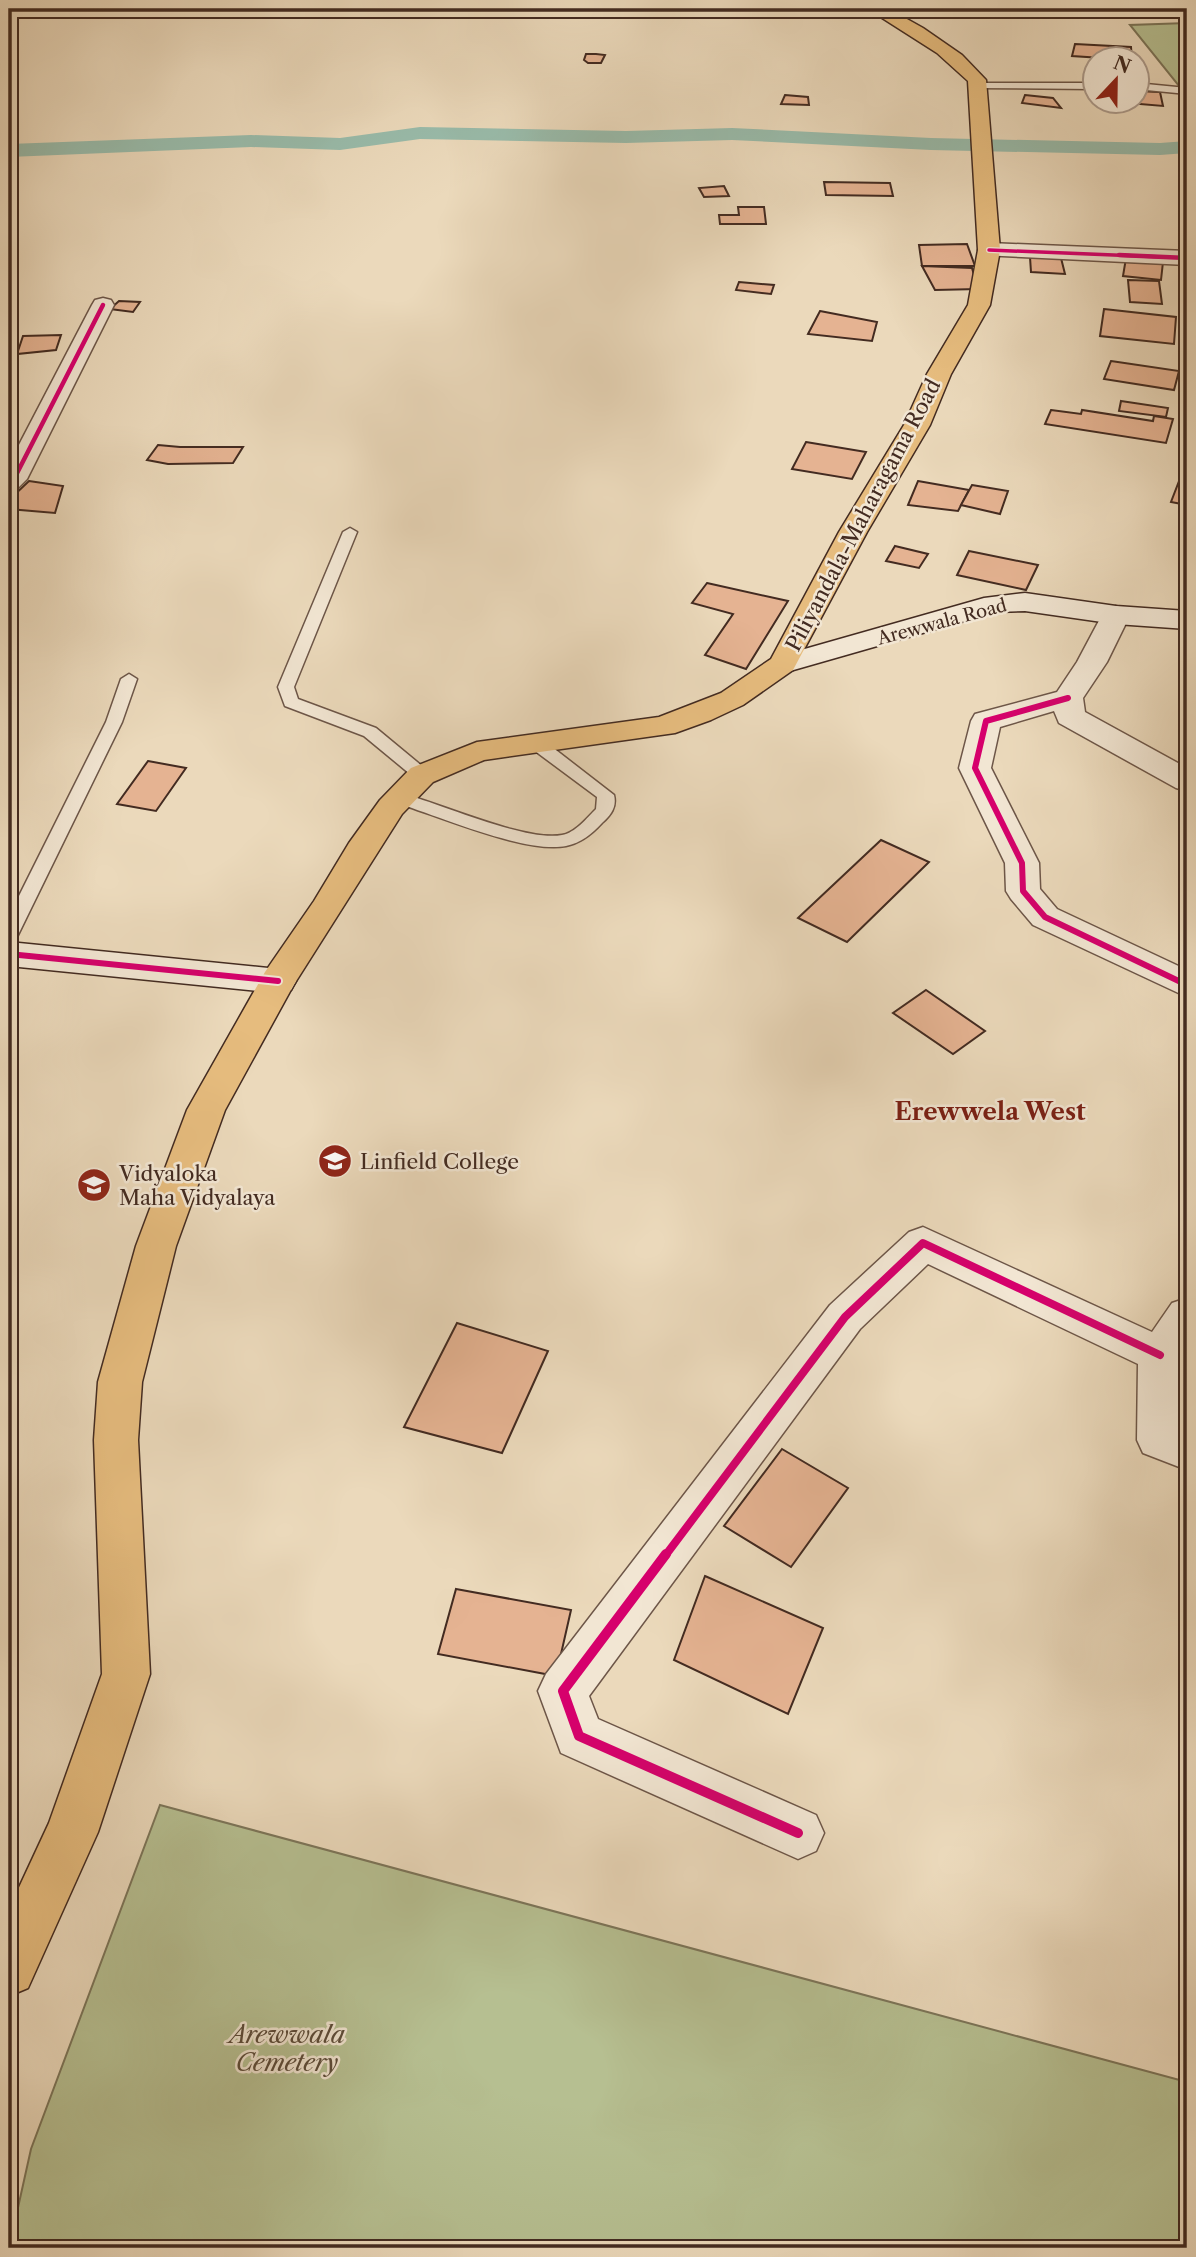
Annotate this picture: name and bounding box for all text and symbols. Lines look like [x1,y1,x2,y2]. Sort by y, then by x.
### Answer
north arrow [1080,46,1150,116]
text: N [1110,51,1134,78]
street label: Piliyandala-Maharagama Road [780,374,946,655]
street label: Arewwala Road [874,594,1009,650]
district label: Erewwela West [894,1097,1086,1126]
school or university icon: Linfield College [316,1142,354,1180]
place label: Linfield College [360,1149,519,1174]
place label: Vidyaloka Maha Vidyalaya [118,1161,276,1210]
school or university icon: Vidyaloka Maha Vidyalaya [75,1166,113,1204]
park label: Arewwala Cemetery [225,2020,345,2077]

